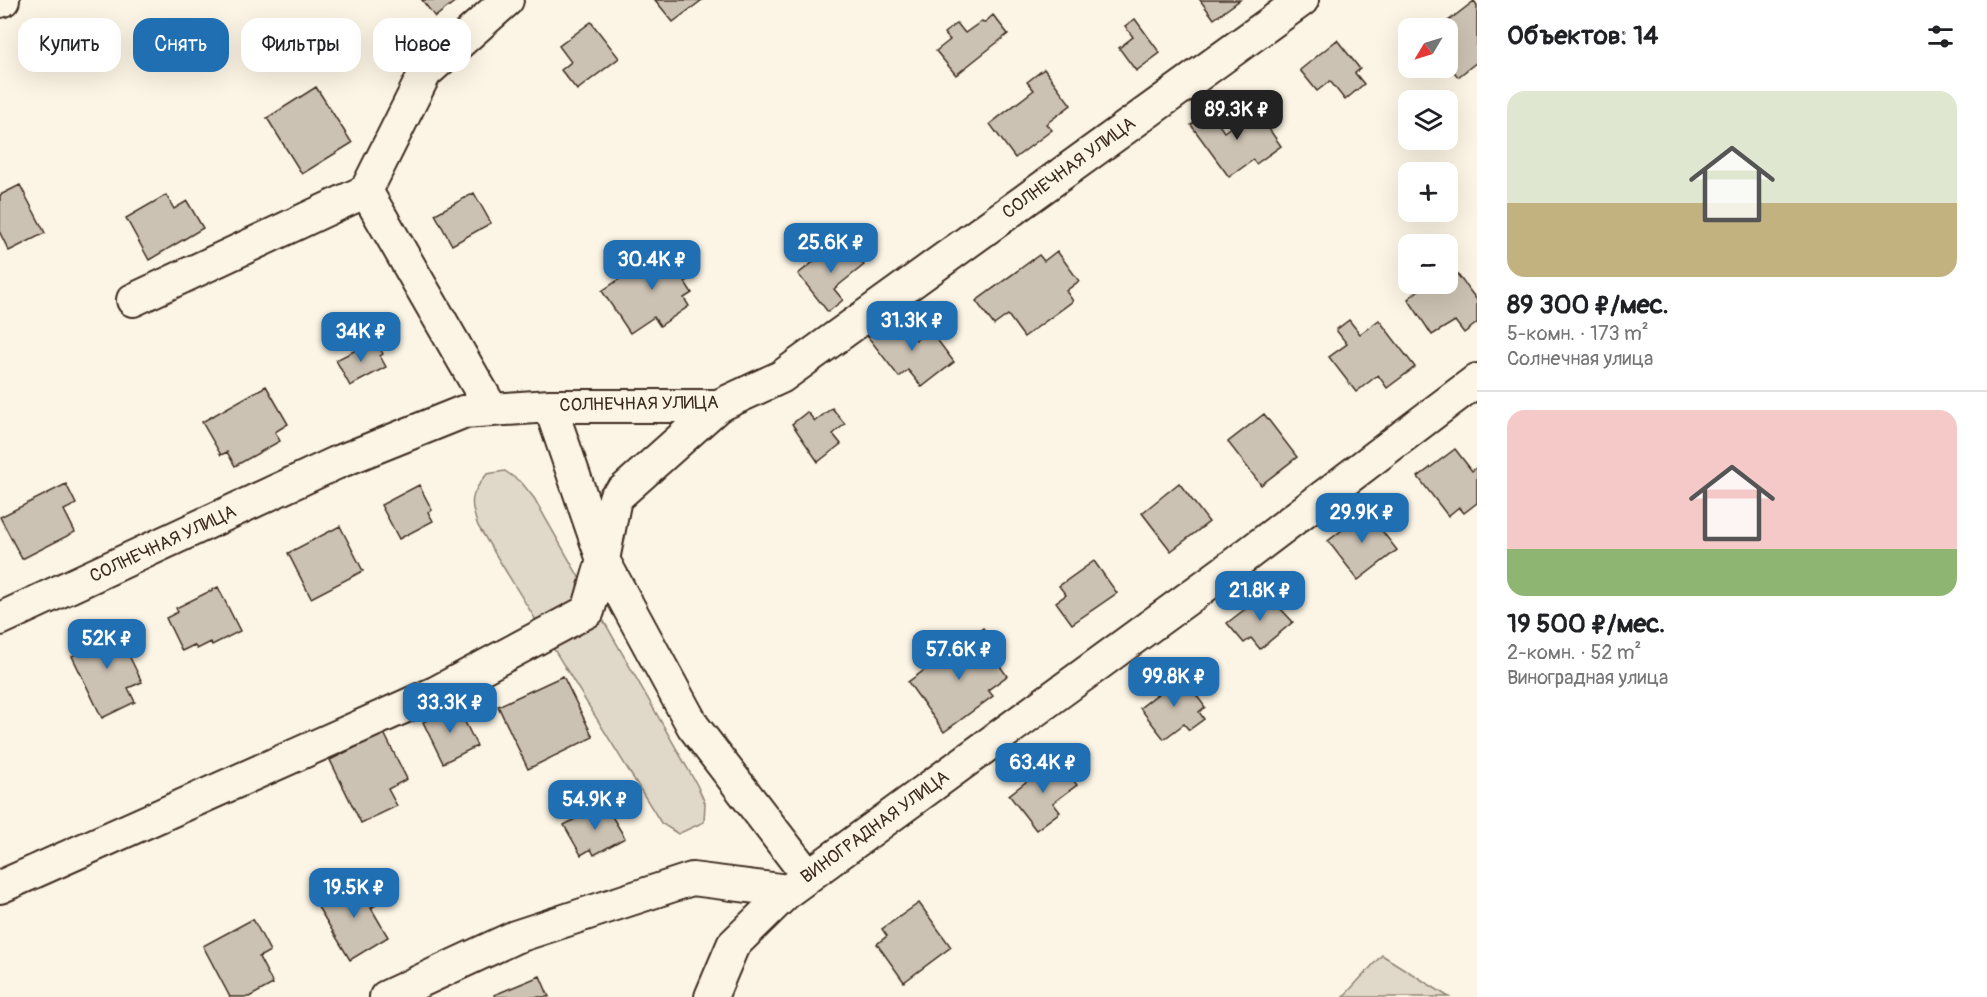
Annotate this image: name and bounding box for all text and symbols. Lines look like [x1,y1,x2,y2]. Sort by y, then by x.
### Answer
chip: Купить [18,18,121,72]
chip: Снять [133,18,229,72]
chip: Фильтры [241,18,361,72]
chip: Новое [373,18,471,72]
north arrow [1398,18,1458,78]
map controls [1398,18,1458,294]
text: Объектов: 14 [1507,20,1658,52]
icon: filters [1924,20,1957,53]
pin: 89.3K ₽ [1182,90,1292,141]
button: layers [1398,90,1458,150]
text: 89.3K ₽ [1205,97,1269,122]
street label: СОЛНЕЧНАЯ УЛИЦА [998,112,1140,224]
icon: home [1678,130,1786,238]
button: + [1398,162,1458,222]
pin: 25.6K ₽ [776,223,886,274]
text: 25.6K ₽ [798,230,864,255]
button: − [1398,234,1458,294]
pin: 30.4K ₽ [597,240,707,291]
text: 30.4K ₽ [617,247,687,272]
text: 89 300 ₽/мес. [1507,289,1669,321]
pin: 31.3K ₽ [857,301,967,352]
text: 31.3K ₽ [881,308,943,333]
pin: 34K ₽ [319,312,403,363]
text: 34K ₽ [335,319,387,344]
text: 5-комн. · 173 m² [1507,321,1649,346]
text: Солнечная улица [1507,346,1653,371]
street label: СОЛНЕЧНАЯ УЛИЦА [559,391,719,417]
icon: home [1678,449,1786,557]
pin: 29.9K ₽ [1307,493,1417,544]
street label: СОЛНЕЧНАЯ УЛИЦА [86,500,240,588]
text: 29.9K ₽ [1330,500,1394,525]
pin: 21.8K ₽ [1205,571,1315,622]
text: 21.8K ₽ [1229,578,1291,603]
text: 19 500 ₽/мес. [1507,608,1665,640]
pin: 52K ₽ [65,619,149,670]
text: 52K ₽ [82,626,132,651]
pin: 57.6K ₽ [904,630,1014,681]
text: 57.6K ₽ [926,637,992,662]
text: 2-комн. · 52 m² [1507,640,1641,665]
pin: 99.8K ₽ [1119,657,1229,708]
text: 99.8K ₽ [1142,664,1206,689]
text: Виноградная улица [1507,665,1668,690]
pin: 33.3K ₽ [395,683,505,734]
text: 33.3K ₽ [417,690,483,715]
pin: 63.4K ₽ [988,743,1098,794]
text: 63.4K ₽ [1009,750,1077,775]
street label: ВИНОГРАДНАЯ УЛИЦА [796,765,954,889]
pin: 54.9K ₽ [540,780,650,831]
text: 54.9K ₽ [562,787,628,812]
pin: 19.5K ₽ [299,868,409,919]
text: 19.5K ₽ [323,875,385,900]

